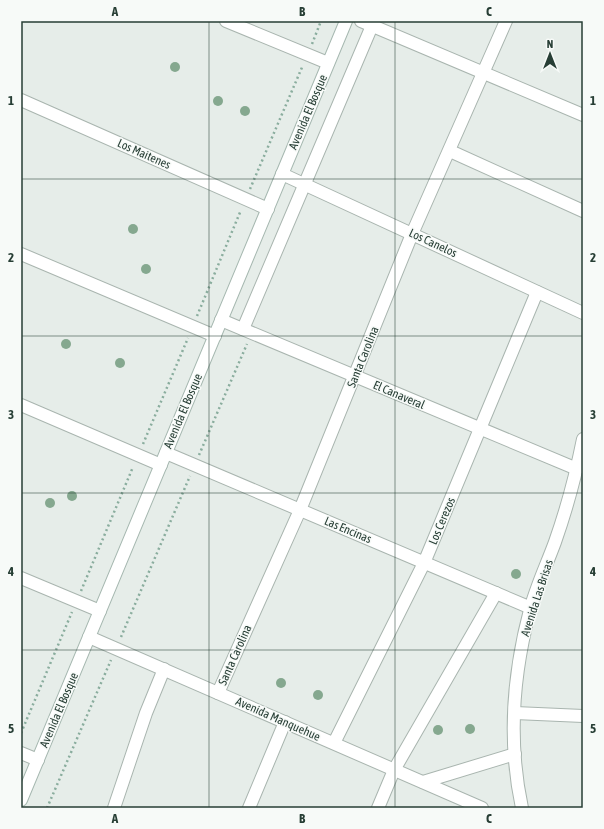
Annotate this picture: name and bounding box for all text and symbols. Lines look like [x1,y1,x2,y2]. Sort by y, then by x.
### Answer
text: A [111,4,119,19]
text: B [299,4,306,19]
text: C [486,4,492,19]
north arrow [530,34,570,74]
text: N [547,38,553,50]
street label: Avenida El Bosque [286,72,330,152]
text: 1 [8,93,14,108]
text: 1 [590,93,596,108]
street label: Los Maitenes [115,136,173,172]
street label: Los Canelos [407,226,459,260]
text: 2 [8,250,14,265]
text: 2 [590,250,596,265]
street label: Santa Carolina [344,324,382,390]
street label: Avenida El Bosque [161,371,205,451]
street label: El Canaveral [371,378,428,412]
text: 3 [8,407,14,422]
text: 3 [590,407,596,422]
street label: Los Cerezos [426,495,458,547]
street label: Las Encinas [322,514,374,546]
street label: Avenida Las Brisas [518,558,556,638]
text: 4 [7,564,14,579]
text: 4 [589,564,596,579]
street label: Santa Carolina [215,623,255,687]
street label: Avenida El Bosque [37,670,81,750]
street label: Avenida Manquehue [234,694,322,744]
text: 5 [8,721,14,736]
text: 5 [590,721,596,736]
text: A [111,811,119,826]
text: B [299,811,306,826]
text: C [486,811,492,826]

